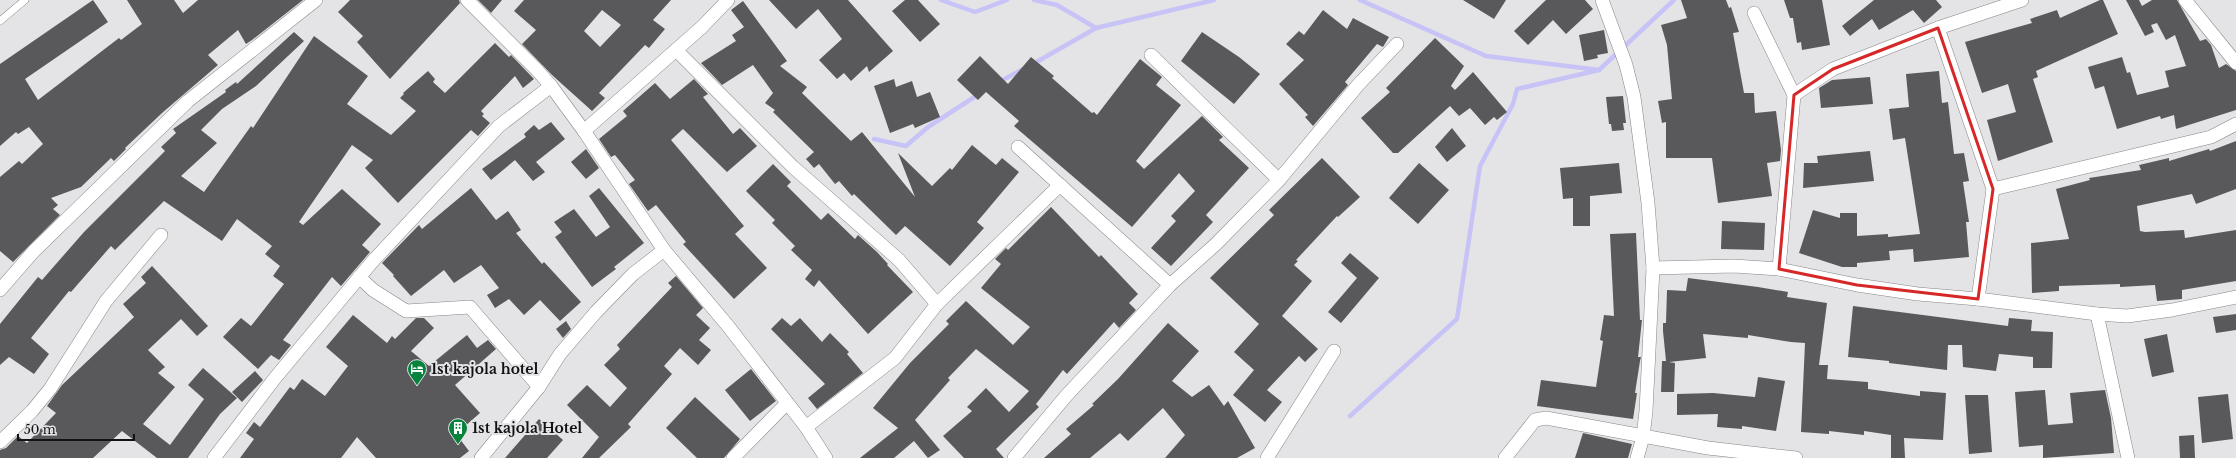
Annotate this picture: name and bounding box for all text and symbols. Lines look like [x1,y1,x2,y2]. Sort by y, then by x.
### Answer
hotel icon: 1st kajola hotel [406,358,428,386]
place label: 1st kajola hotel [431,360,538,378]
scale bar [18,416,134,442]
building icon: 1st kajola Hotel [447,417,469,445]
place label: 1st kajola Hotel [472,419,582,437]
text: 50 m [24,422,56,437]

